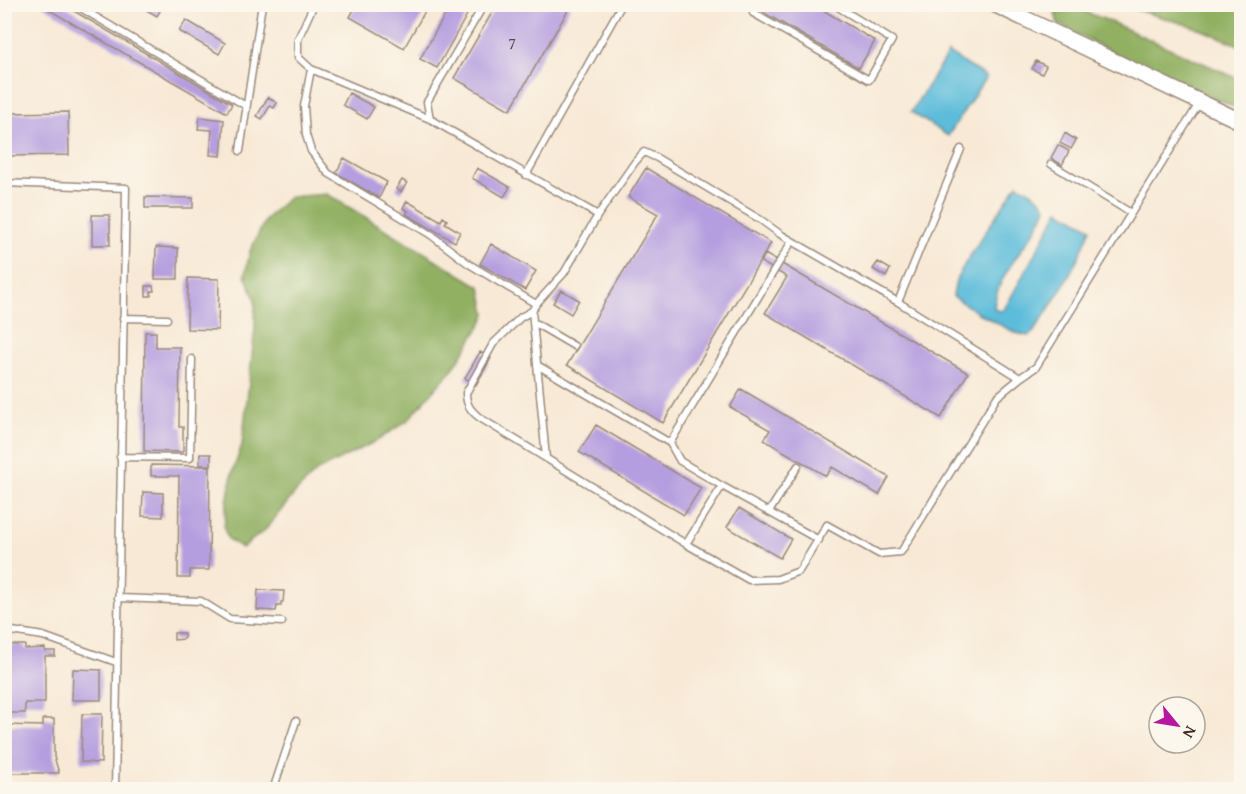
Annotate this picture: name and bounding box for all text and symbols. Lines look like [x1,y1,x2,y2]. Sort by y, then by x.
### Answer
house number: 7 [508,31,516,55]
north arrow [1147,695,1207,755]
text: N [1177,722,1203,743]

